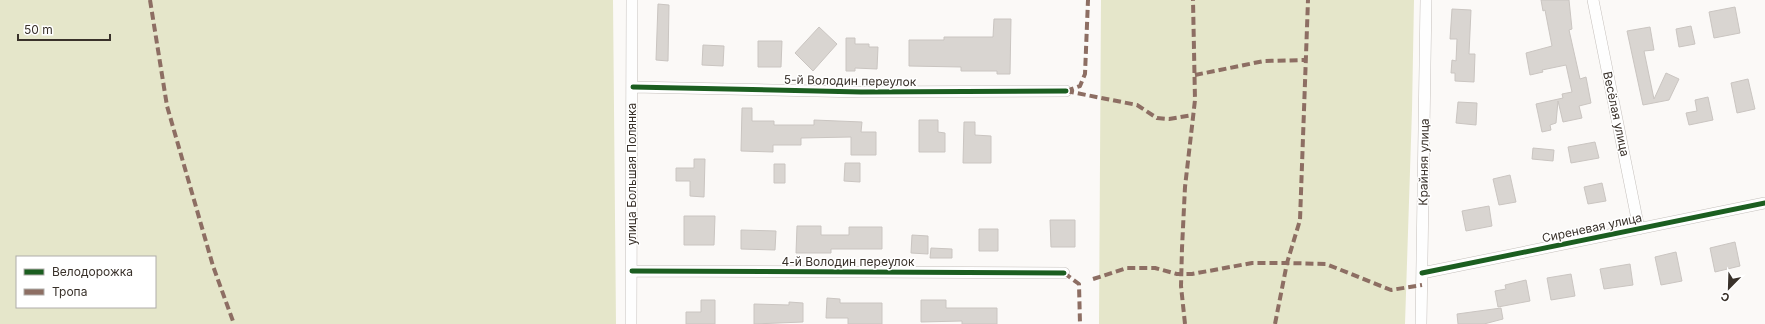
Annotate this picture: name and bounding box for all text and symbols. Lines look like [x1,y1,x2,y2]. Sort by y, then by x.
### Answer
scale bar [18,16,110,42]
text: 50 m [24,22,53,37]
street label: Весёлая улица [1600,70,1633,158]
street label: 5-й Володин переулок [784,72,917,89]
street label: улица Большая Полянка [624,103,639,245]
street label: Крайняя улица [1415,118,1432,206]
street label: Сиреневая улица [1540,210,1643,245]
street label: 4-й Володин переулок [782,254,915,269]
legend [16,256,156,308]
text: Велодорожка [52,264,133,279]
north arrow [1709,268,1749,308]
text: Тропа [52,284,87,299]
text: С [1719,289,1732,305]

